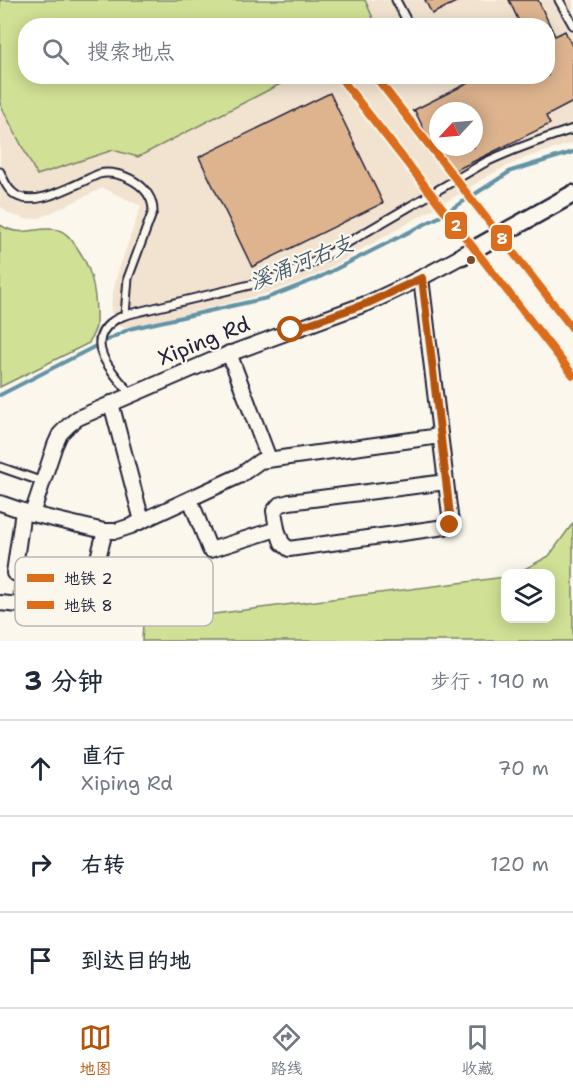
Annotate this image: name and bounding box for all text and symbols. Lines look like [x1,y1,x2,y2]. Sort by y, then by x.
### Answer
search box [18,18,555,84]
icon: search [39,35,72,68]
text: 搜索地点 [87,37,175,66]
north arrow [429,102,483,156]
line badge: 2 [444,211,468,240]
text: 2 [450,215,462,236]
line badge: 8 [490,224,513,252]
water label: 溪涌河右支 [245,228,358,297]
text: 8 [496,228,508,249]
unlabelled marker [465,254,477,266]
street label: Xiping Rd [154,310,254,372]
route start [277,316,303,342]
route end [436,511,462,537]
legend [15,557,213,626]
text: 地铁 2 [64,568,113,589]
map controls [501,569,555,623]
button: layers [501,569,555,623]
text: 地铁 8 [64,595,113,616]
text: 3 分钟 [24,663,103,698]
text: 步行 · 190 m [430,668,549,694]
text: 直行 [81,741,125,770]
icon: ahead [24,752,57,785]
text: 70 m [497,755,549,781]
text: Xiping Rd [81,770,173,796]
icon: right [24,848,57,881]
text: 右转 [81,850,125,879]
text: 120 m [490,851,549,877]
icon: arrive [24,944,57,977]
text: 到达目的地 [81,946,191,975]
tab: 地图 [79,1021,112,1079]
tab: 路线 [270,1021,303,1079]
tab: 收藏 [461,1021,494,1079]

